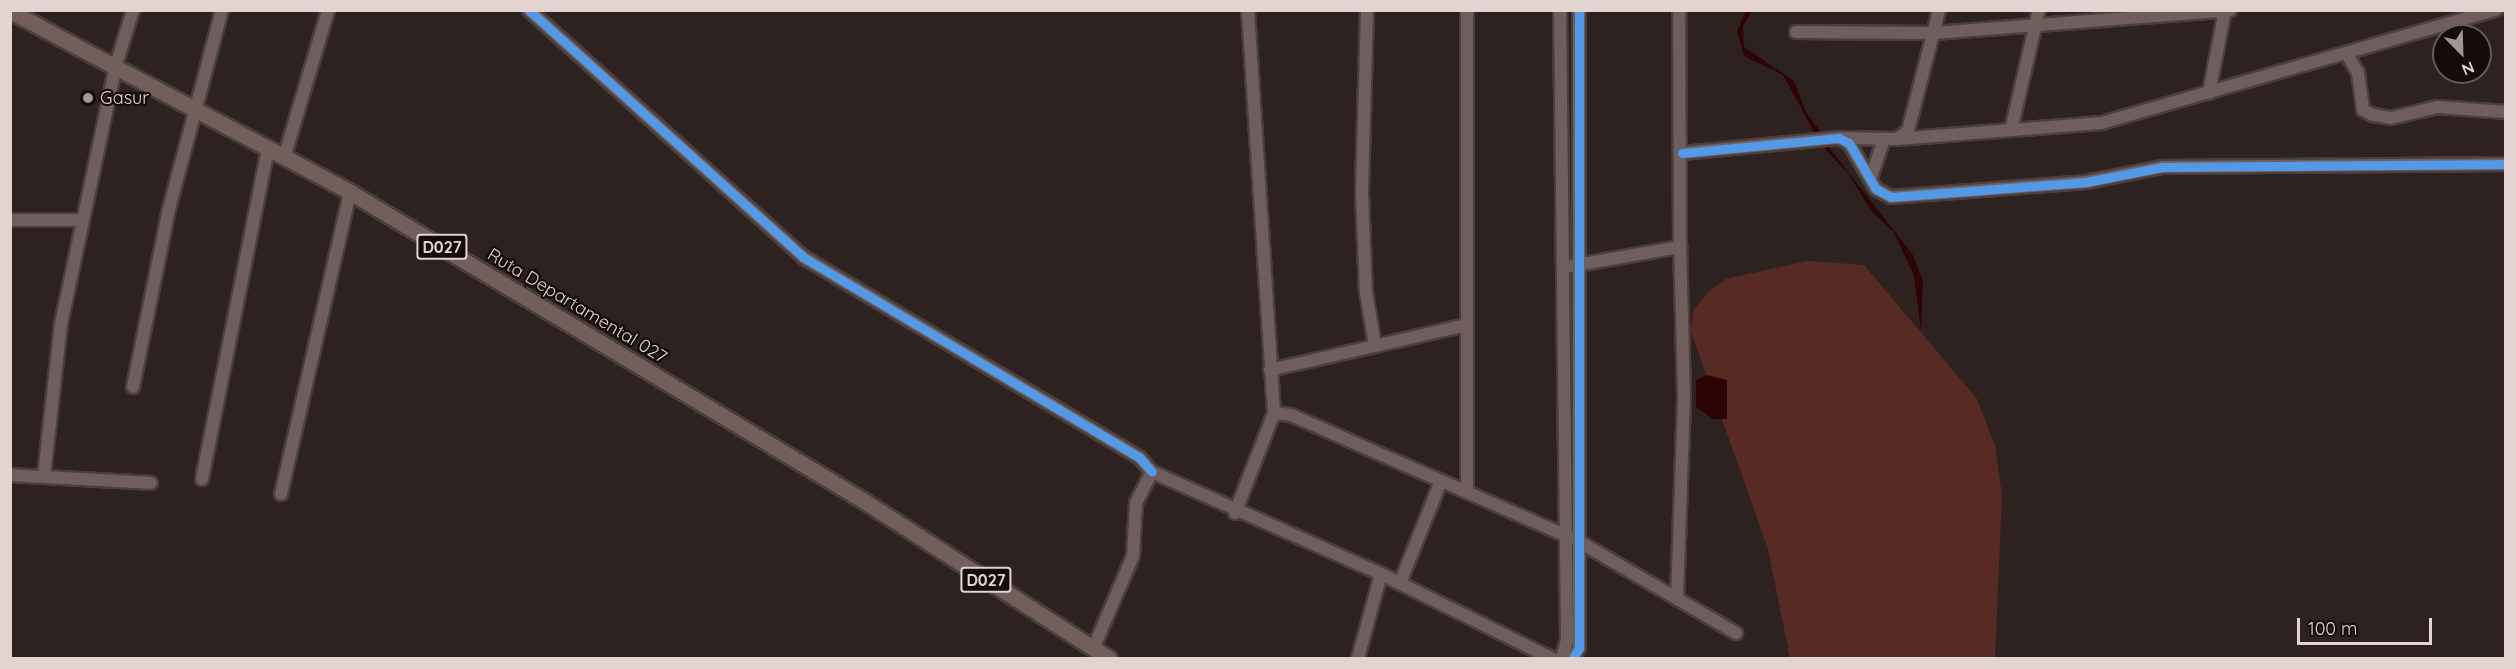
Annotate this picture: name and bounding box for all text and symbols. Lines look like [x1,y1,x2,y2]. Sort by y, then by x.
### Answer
north arrow [2432,24,2492,84]
text: N [2459,57,2478,80]
place label: Gasur [100,87,149,109]
marker: Gasur [81,91,95,105]
road number: D027 [415,234,469,260]
street label: Ruta Departamental 027 [483,244,671,368]
road number: D027 [959,567,1013,593]
scale bar [2300,606,2435,644]
text: 100 m [2308,617,2357,640]

